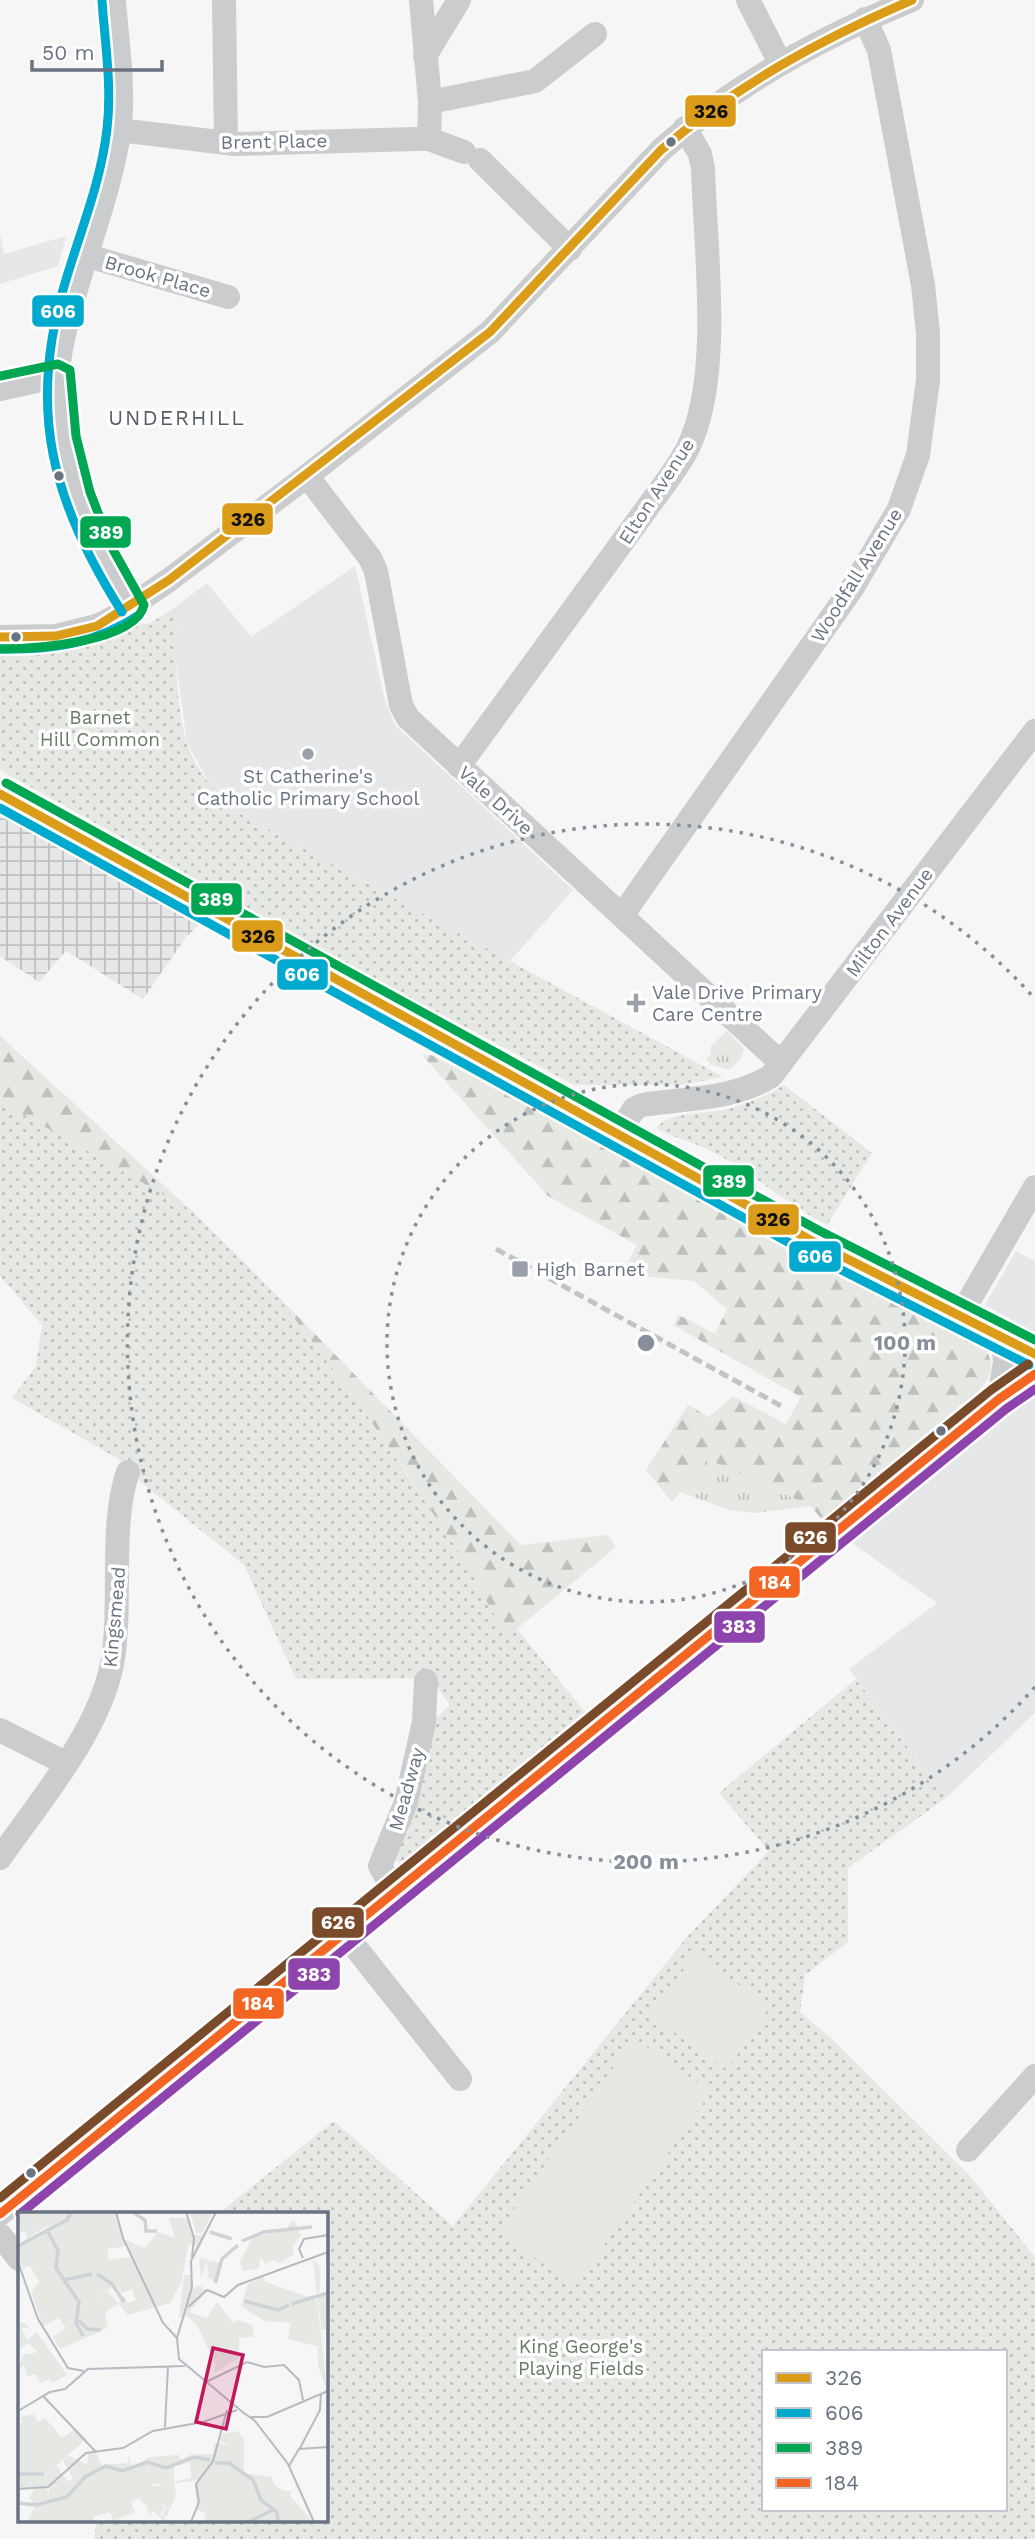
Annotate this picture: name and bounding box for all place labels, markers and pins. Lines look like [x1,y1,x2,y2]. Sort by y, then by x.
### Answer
unlabelled marker [664,135,678,149]
unlabelled marker [52,469,66,483]
unlabelled marker [9,630,23,644]
marker: St Catherine's Catholic Primary School [300,746,316,762]
place label: St Catherine's Catholic Primary School [197,765,419,810]
place label: Vale Drive Primary Care Centre [652,981,822,1026]
marker: Vale Drive Primary Care Centre [626,993,646,1013]
place label: High Barnet [536,1258,645,1281]
marker: High Barnet [510,1259,530,1279]
centre of rings [634,1331,658,1355]
unlabelled marker [934,1424,948,1438]
unlabelled marker [24,2166,38,2180]

